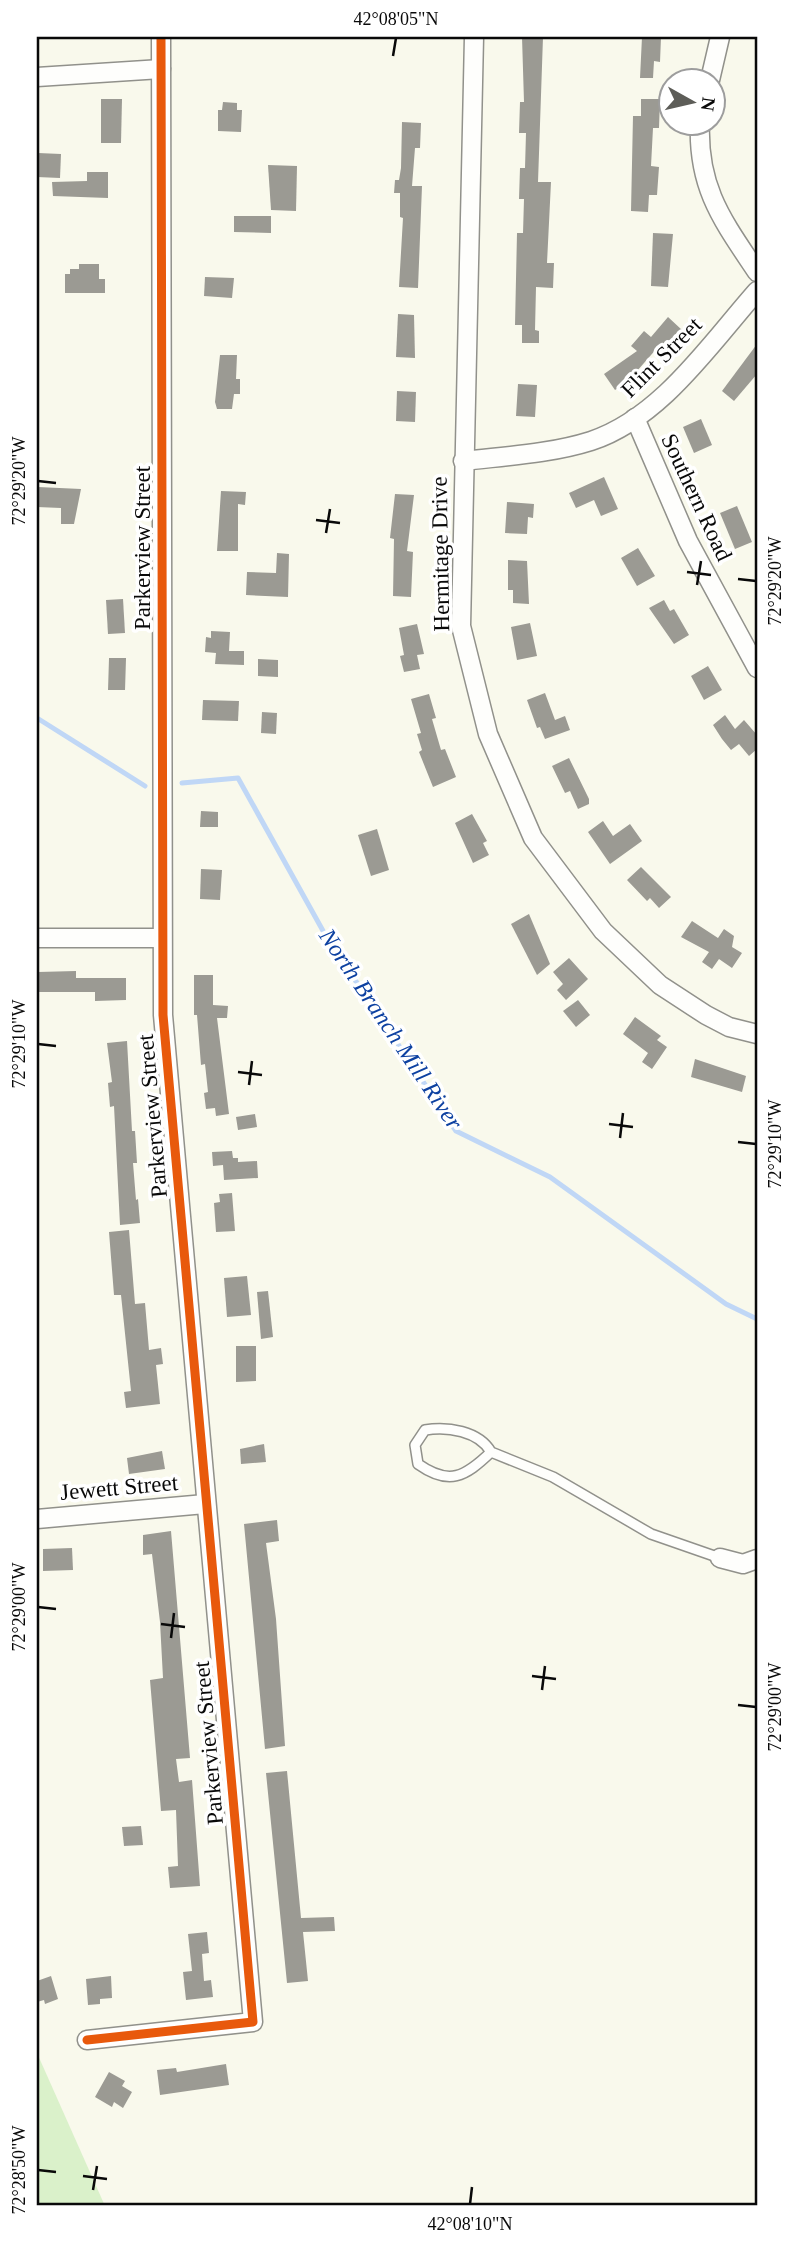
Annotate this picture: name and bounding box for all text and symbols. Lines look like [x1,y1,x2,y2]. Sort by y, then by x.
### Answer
text: 42°08'05"N [354,9,438,29]
north arrow [658,66,728,136]
text: N [697,96,720,113]
street label: Flint Street [616,312,707,403]
street label: Southern Road [656,430,737,565]
text: 72°29'20"W [9,437,29,525]
street label: Parkerview Street [130,465,155,630]
street label: Hermitage Drive [427,476,454,632]
text: 72°29'20"W [765,537,785,625]
water label: North Branch Mill River [313,923,468,1135]
text: 72°29'10"W [9,1000,29,1088]
street label: Parkerview Street [133,1033,172,1199]
text: 72°29'10"W [765,1100,785,1188]
street label: Jewett Street [59,1470,180,1505]
text: 72°29'00"W [9,1563,29,1651]
street label: Parkerview Street [189,1660,228,1826]
text: 72°29'00"W [765,1663,785,1751]
text: 72°28'50"W [9,2126,29,2214]
text: 42°08'10"N [428,2214,512,2234]

